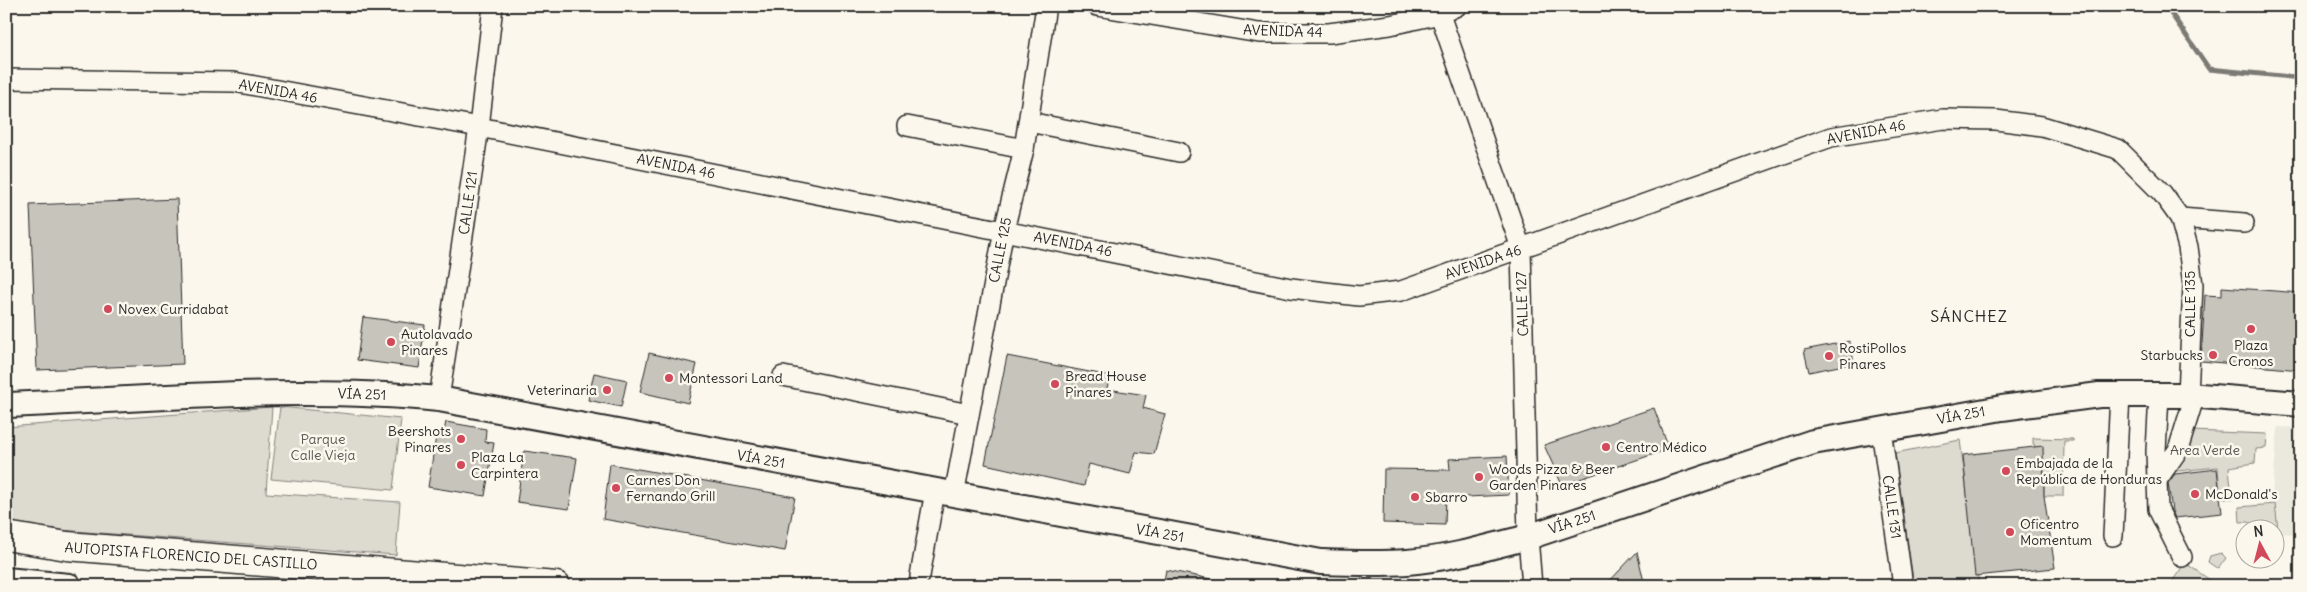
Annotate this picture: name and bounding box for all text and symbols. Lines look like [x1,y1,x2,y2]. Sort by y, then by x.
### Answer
street label: AVENIDA 44 [1243,21,1323,41]
street label: AVENIDA 46 [237,75,319,107]
street label: AVENIDA 46 [1825,116,1907,148]
street label: AVENIDA 46 [635,150,717,182]
street label: CALLE 121 [455,170,481,236]
street label: CALLE 125 [985,216,1015,284]
street label: AVENIDA 46 [1032,228,1114,260]
street label: AVENIDA 46 [1442,241,1524,283]
street label: CALLE 127 [1512,271,1532,337]
street label: CALLE 135 [2181,271,2199,337]
place label: Novex Curridabat [118,300,229,318]
marker: Novex Curridabat [102,303,114,315]
district label: SÁNCHEZ [1930,306,2008,326]
marker: Plaza Cronos [2245,323,2257,335]
place label: Autolavado Pinares [401,325,473,359]
marker: Autolavado Pinares [385,336,397,348]
place label: Plaza Cronos [2229,336,2273,370]
place label: RostiPollos Pinares [1839,339,1906,373]
place label: Starbucks [2141,346,2203,364]
marker: Starbucks [2207,349,2219,361]
marker: RostiPollos Pinares [1823,350,1835,362]
place label: Bread House Pinares [1065,367,1147,401]
place label: Montessori Land [679,369,783,387]
marker: Montessori Land [663,372,675,384]
marker: Bread House Pinares [1049,378,1061,390]
place label: Veterinaria [527,381,597,399]
street label: VÍA 251 [337,384,387,404]
marker: Veterinaria [601,384,613,396]
street label: VÍA 251 [1936,402,1986,428]
place label: Beershots Pinares [388,422,451,456]
park label: Parque Calle Vieja [291,430,355,464]
marker: Beershots Pinares [455,433,467,445]
place label: Centro Médico [1616,438,1707,456]
marker: Centro Médico [1600,441,1612,453]
park label: Area Verde [2170,441,2240,459]
street label: VÍA 251 [736,446,786,472]
place label: Plaza La Carpintera [471,448,539,482]
place label: Embajada de la República de Honduras [2016,454,2162,488]
marker: Plaza La Carpintera [455,459,467,471]
place label: Woods Pizza & Beer Garden Pinares [1489,460,1615,494]
marker: Embajada de la República de Honduras [2000,465,2012,477]
place label: Carnes Don Fernando Grill [626,471,715,505]
marker: Woods Pizza & Beer Garden Pinares [1473,471,1485,483]
street label: CALLE 131 [1879,474,1905,540]
marker: Carnes Don Fernando Grill [610,482,622,494]
place label: McDonald's [2205,485,2278,503]
place label: Sbarro [1425,488,1468,506]
marker: McDonald's [2189,488,2201,500]
marker: Sbarro [1409,491,1421,503]
street label: VÍA 251 [1546,506,1598,538]
place label: Oficentro Momentum [2020,515,2092,549]
street label: VÍA 251 [1135,520,1185,546]
north arrow [2234,520,2284,570]
text: N [2253,522,2264,541]
marker: Oficentro Momentum [2004,526,2016,538]
street label: AUTOPISTA FLORENCIO DEL CASTILLO [64,538,318,574]

